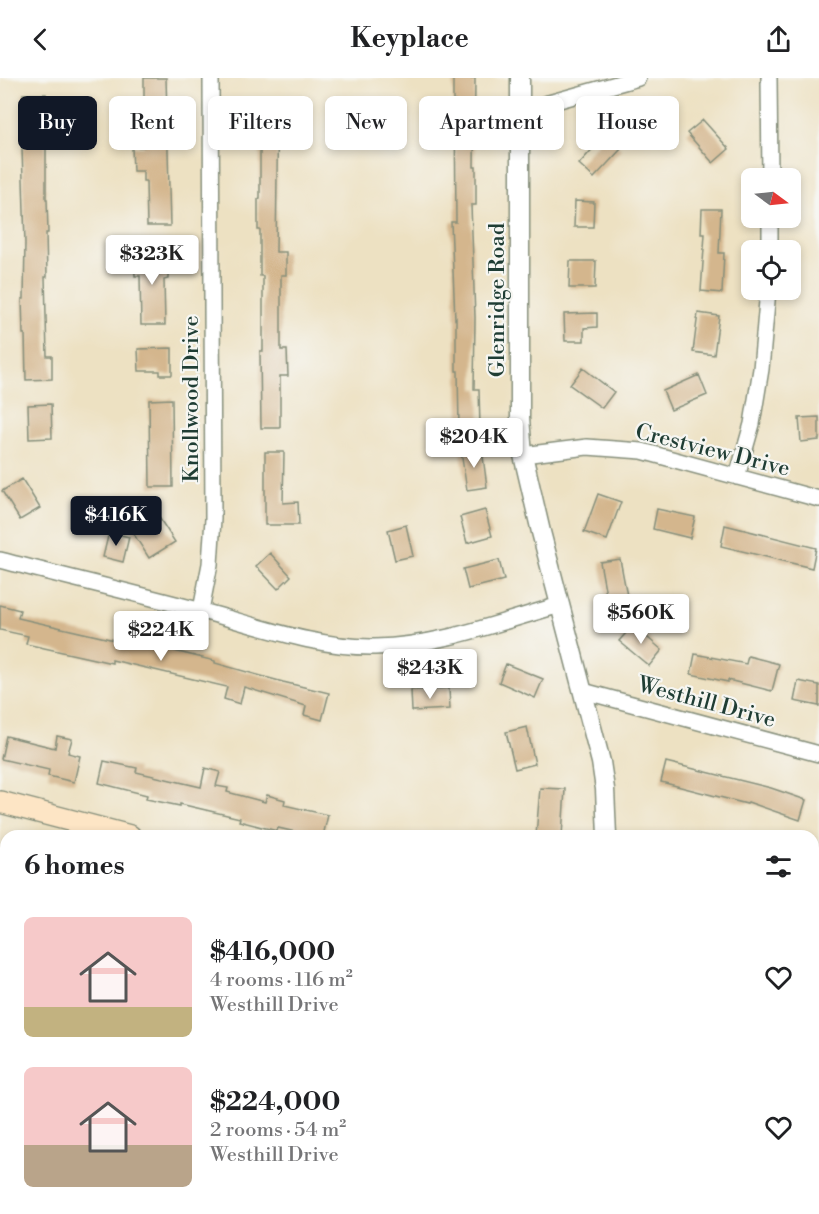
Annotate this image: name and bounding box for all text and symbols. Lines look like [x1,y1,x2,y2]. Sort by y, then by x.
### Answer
text: Keyplace [350,22,469,56]
icon: back [24,23,57,56]
icon: share [762,23,795,56]
chip: Buy [18,96,97,150]
chip: Rent [109,96,196,150]
chip: Filters [208,96,313,150]
chip: New [325,96,407,150]
chip: Apartment [419,96,564,150]
chip: House [576,96,679,150]
north arrow [741,168,801,228]
map controls [741,168,801,300]
street label: Glenridge Road [484,222,511,377]
pin: $323K [110,235,194,286]
button: locate [741,240,801,300]
text: $323K [120,242,184,267]
street label: Knollwood Drive [178,315,205,483]
pin: $204K [432,418,516,469]
street label: Crestview Drive [633,418,793,483]
text: $204K [440,425,508,450]
pin: $416K [74,496,158,547]
text: $416K [85,503,147,528]
pin: $560K [599,594,683,645]
text: $560K [607,601,675,626]
pin: $224K [119,611,203,662]
text: $224K [128,618,194,643]
pin: $243K [388,649,472,700]
text: $243K [397,656,463,681]
street label: Westhill Drive [634,671,778,734]
text: 6 homes [24,850,125,882]
icon: filters [762,850,795,883]
text: $416,000 [210,936,335,968]
icon: home [72,941,144,1013]
icon: heart [762,961,795,994]
text: 4 rooms · 116 m² [210,968,353,993]
text: Westhill Drive [210,993,339,1018]
text: $224,000 [210,1086,340,1118]
icon: home [72,1091,144,1163]
icon: heart [762,1111,795,1144]
text: 2 rooms · 54 m² [210,1118,346,1143]
text: Westhill Drive [210,1143,339,1168]

